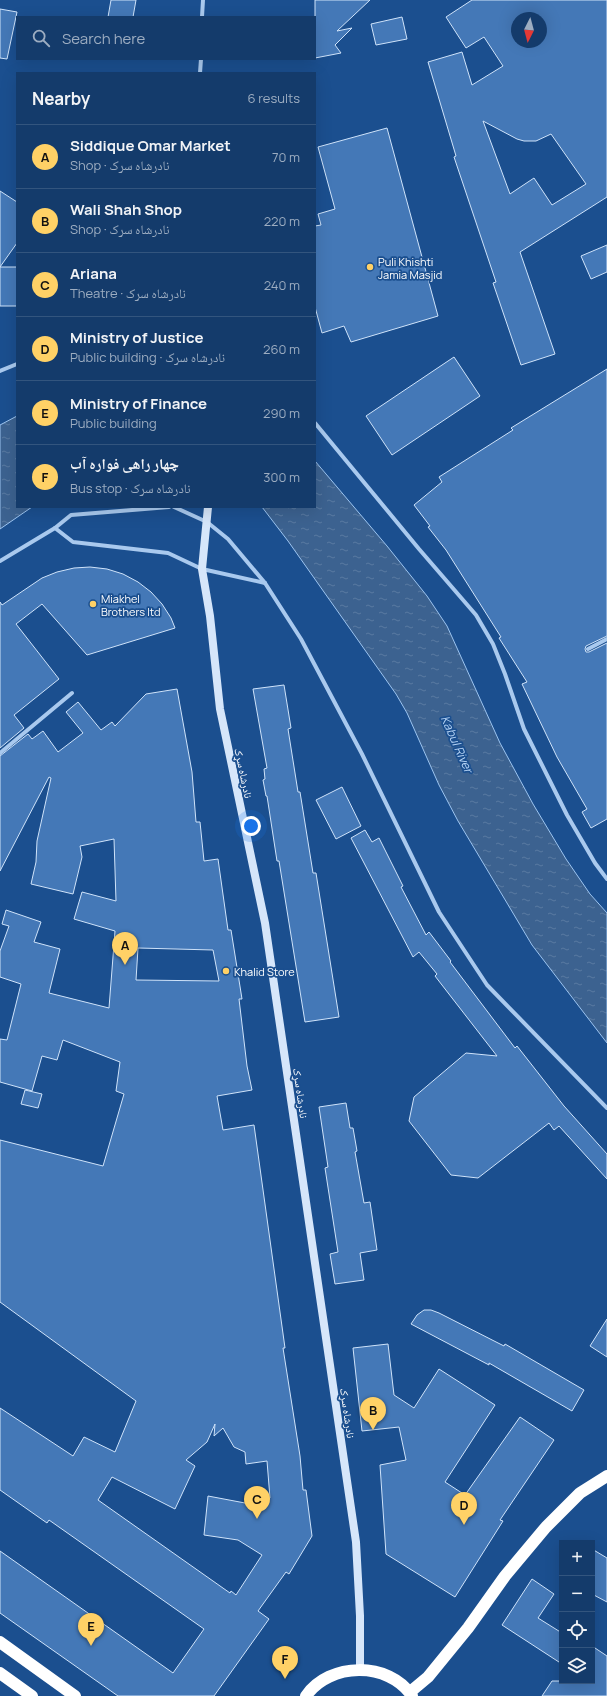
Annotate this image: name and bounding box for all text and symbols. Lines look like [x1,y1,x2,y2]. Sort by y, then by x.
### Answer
north arrow [511,12,547,48]
search box [16,16,316,60]
icon: search [30,27,52,49]
text: Search here [62,28,145,49]
text: Nearby [32,87,90,110]
text: 6 results [248,89,300,107]
text: Siddique Omar Market [70,135,231,156]
text: A [41,148,49,166]
text: 70 m [272,148,300,166]
text: Shop · نادرشاه سړک [70,156,169,174]
text: Wali Shah Shop [70,199,182,220]
text: B [41,212,49,230]
text: 220 m [264,212,300,230]
text: Shop · نادرشاه سړک [70,220,169,238]
place label: Puli Khishti Jamia Masjid [378,254,442,282]
marker: Puli Khishti Jamia Masjid [365,262,375,272]
text: Ariana [70,263,117,284]
text: C [40,276,50,294]
text: 240 m [264,276,300,294]
text: Theatre · نادرشاه سړک [70,284,186,302]
text: Ministry of Justice [70,327,203,348]
text: D [40,340,50,358]
text: 260 m [263,340,300,358]
text: Public building · نادرشاه سړک [70,348,225,366]
text: Ministry of Finance [70,393,207,414]
text: E [41,404,49,422]
text: 290 m [263,404,300,422]
text: Public building [70,414,157,432]
text: چهار راهی فواره آب [70,453,179,474]
text: F [42,468,48,486]
text: 300 m [263,468,300,486]
text: Bus stop · نادرشاه سړک [70,479,191,497]
place label: Miakhel Brothers ltd [101,591,160,619]
marker: Miakhel Brothers ltd [88,599,98,609]
water label: Kabul River [437,713,478,777]
street label: نادرشاه سړک [231,747,257,799]
your location [241,816,261,836]
pin: A [112,932,138,965]
place label: Khalid Store [234,964,295,979]
marker: Khalid Store [221,966,231,976]
street label: نادرشاه سړک [290,1067,312,1119]
street label: نادرشاه سړک [337,1387,359,1439]
pin: B [360,1397,386,1430]
pin: C [244,1486,270,1519]
pin: D [451,1492,477,1525]
map controls [559,1540,595,1684]
button: + [559,1540,595,1576]
button: − [559,1576,595,1612]
button: locate [559,1612,595,1648]
pin: E [78,1613,104,1646]
pin: F [272,1646,298,1679]
button: layers [559,1648,595,1684]

